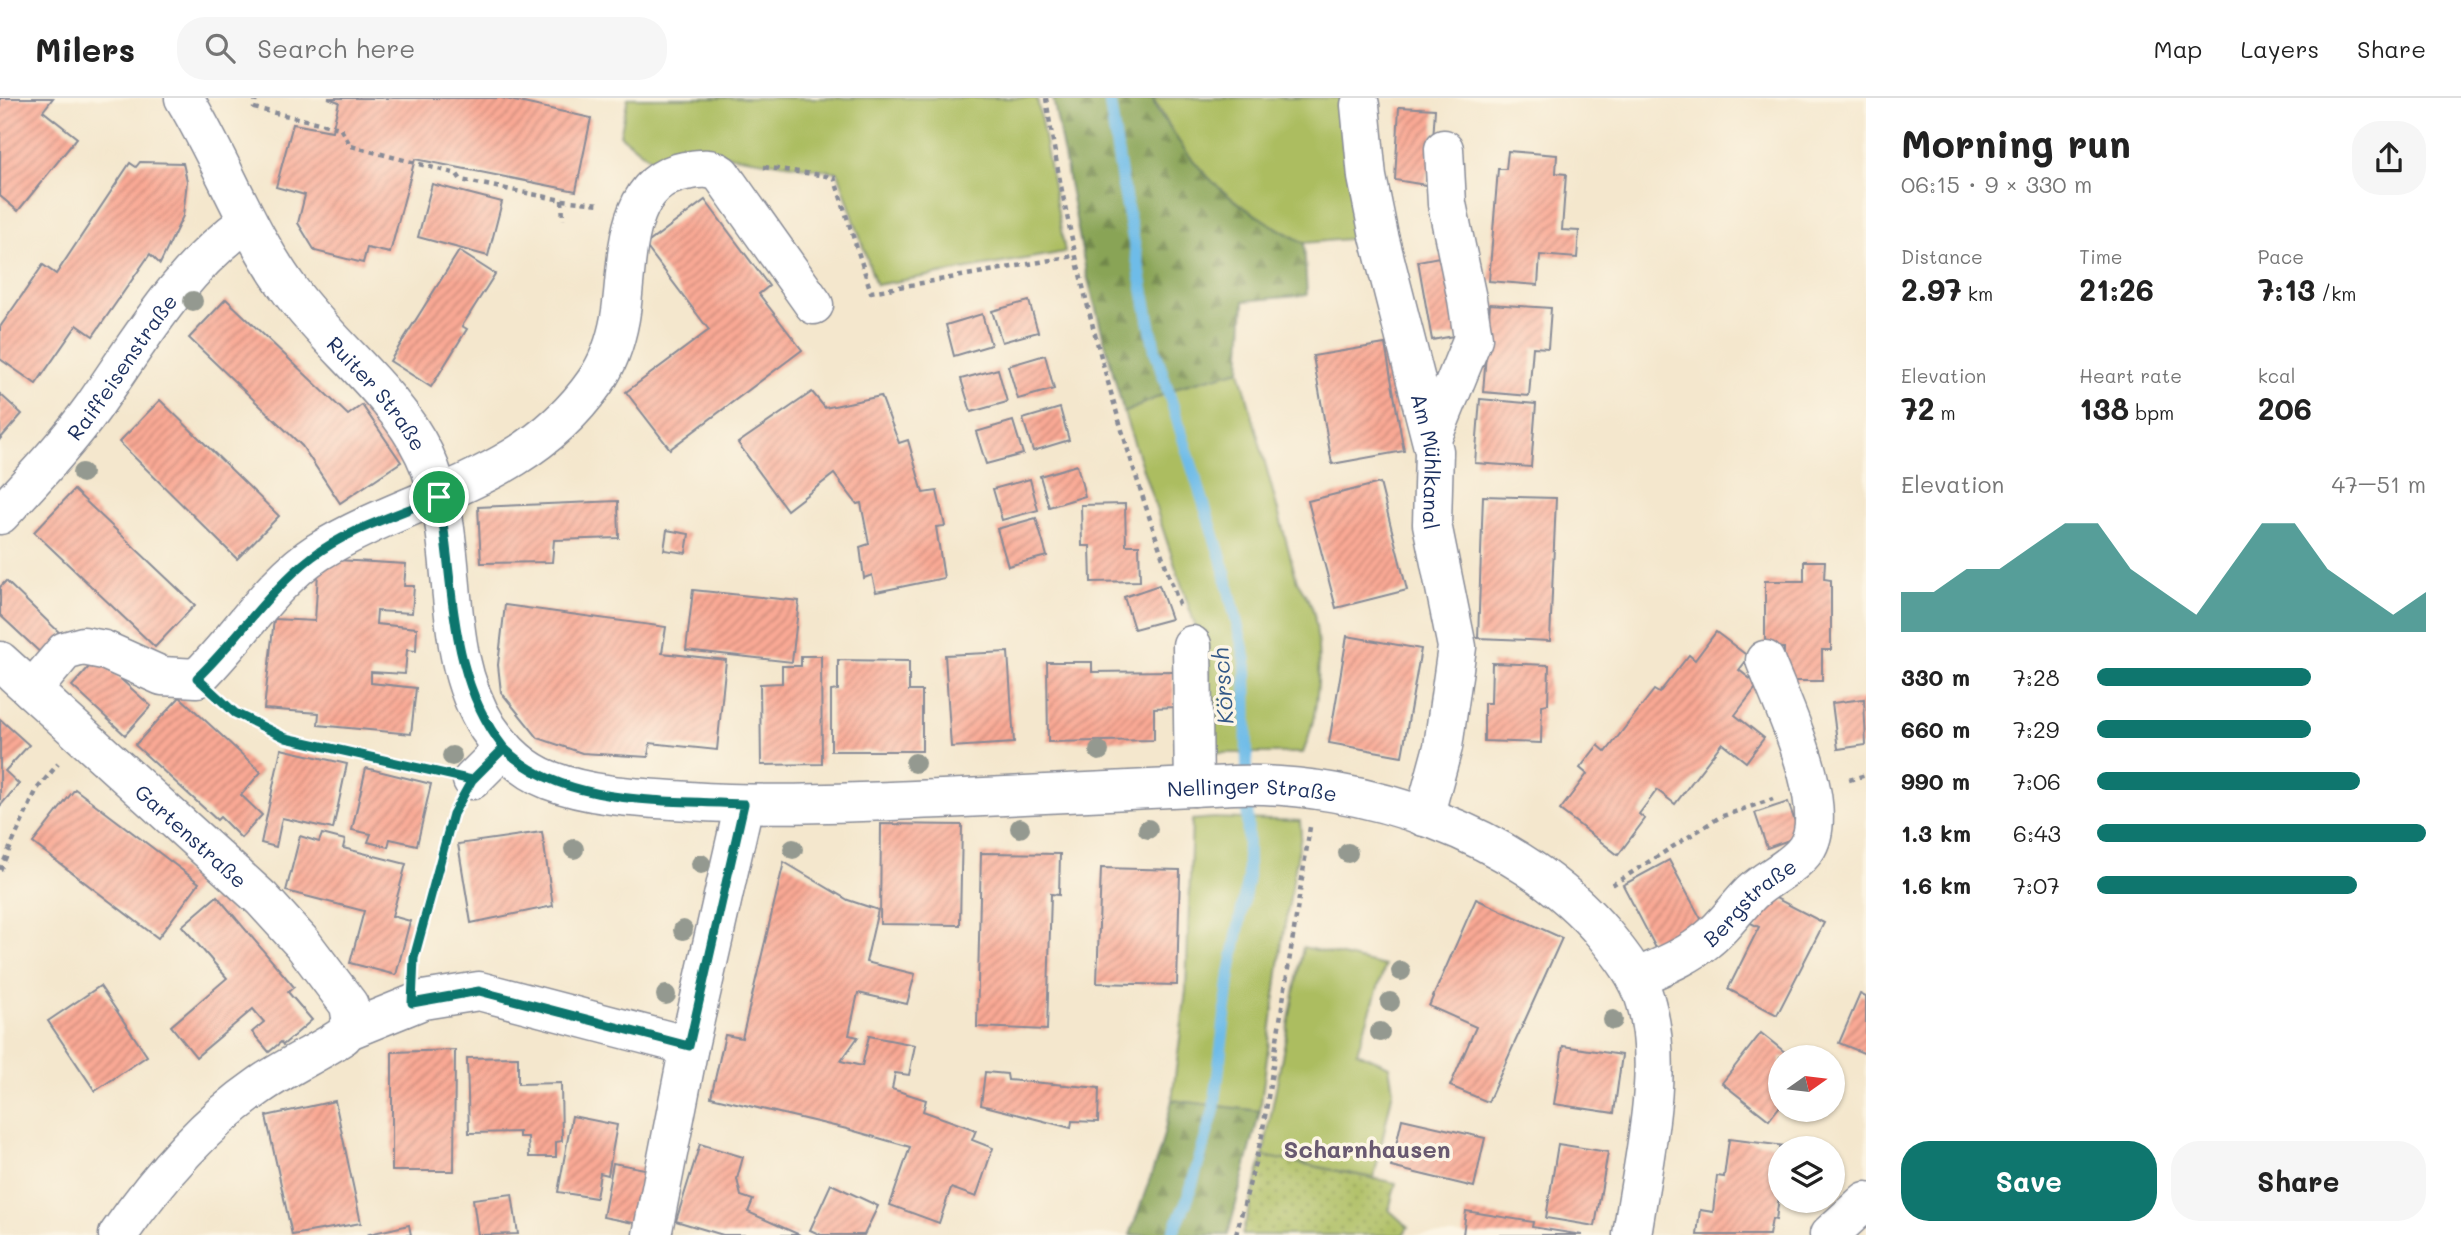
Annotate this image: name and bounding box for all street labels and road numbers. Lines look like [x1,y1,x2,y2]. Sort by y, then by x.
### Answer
street label: Raiffeisenstraße [60,288,182,445]
street label: Ruiter Straße [322,330,433,455]
street label: Am Mühlkanal [1406,390,1448,532]
street label: Nellinger Straße [1166,771,1339,806]
street label: Gartenstraße [130,777,254,893]
street label: Bergstraße [1697,852,1801,952]

